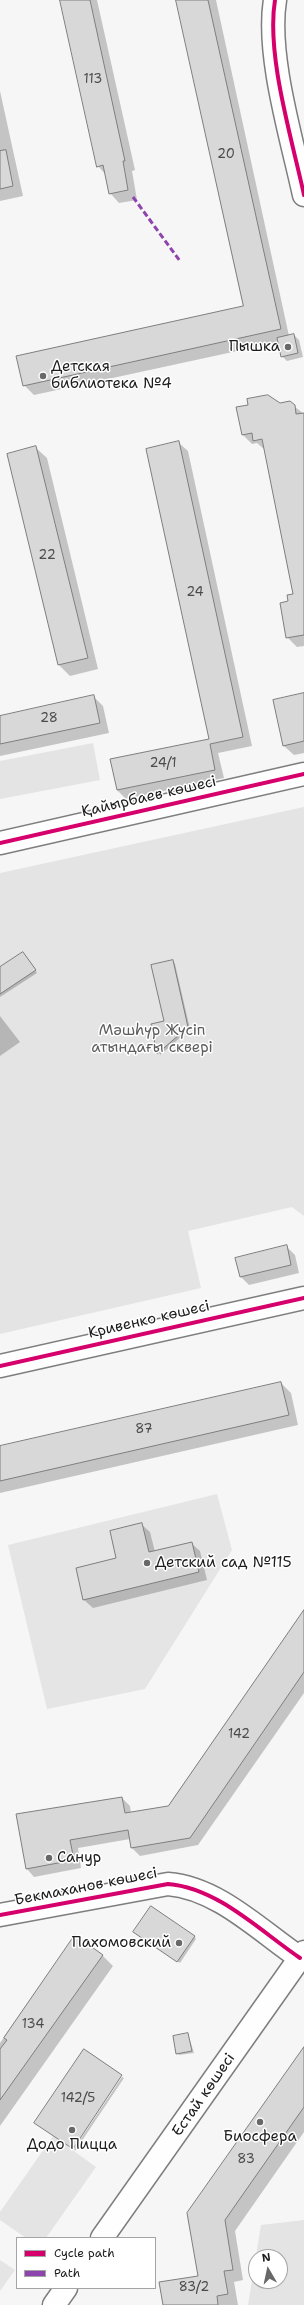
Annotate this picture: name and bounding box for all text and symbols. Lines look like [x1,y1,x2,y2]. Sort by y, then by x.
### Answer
house number: 113 [84,72,102,88]
house number: 20 [217,147,235,163]
place label: Пышка [229,338,280,356]
marker: Пышка [283,342,293,352]
place label: Детская библиотека №4 [51,358,172,393]
marker: Детская библиотека №4 [38,371,48,381]
house number: 22 [38,548,56,564]
house number: 24 [186,585,204,601]
house number: 28 [40,711,58,727]
house number: 24/1 [149,756,177,772]
street label: Қайырбаев көшесі [80,773,218,821]
park label: Мәшһүр Жүсіп атындағы сквері [91,1022,213,1057]
street label: Кривенко көшесі [87,1297,211,1343]
house number: 87 [135,1422,153,1438]
place label: Детский сад №115 [155,1554,292,1572]
marker: Детский сад №115 [142,1558,152,1568]
house number: 142 [228,1727,250,1743]
place label: Санур [57,1849,101,1867]
marker: Санур [44,1853,54,1863]
street label: Бекмаханов көшесі [13,1864,159,1910]
place label: Пахомовский [72,1934,171,1952]
marker: Пахомовский [174,1938,184,1948]
house number: 134 [22,2017,44,2033]
street label: Естай көшесі [169,2050,239,2140]
house number: 142/5 [61,2091,95,2107]
marker: Биосфера [255,2117,265,2127]
marker: Додо Пицца [67,2125,77,2135]
place label: Биосфера [223,2128,297,2146]
place label: Додо Пицца [27,2136,117,2154]
house number: 83 [237,2152,255,2168]
legend [16,2237,156,2289]
text: Cycle path [54,2245,115,2261]
north arrow [248,2249,288,2289]
text: N [261,2250,272,2266]
text: Path [54,2265,80,2281]
house number: 83/2 [179,2280,209,2296]

